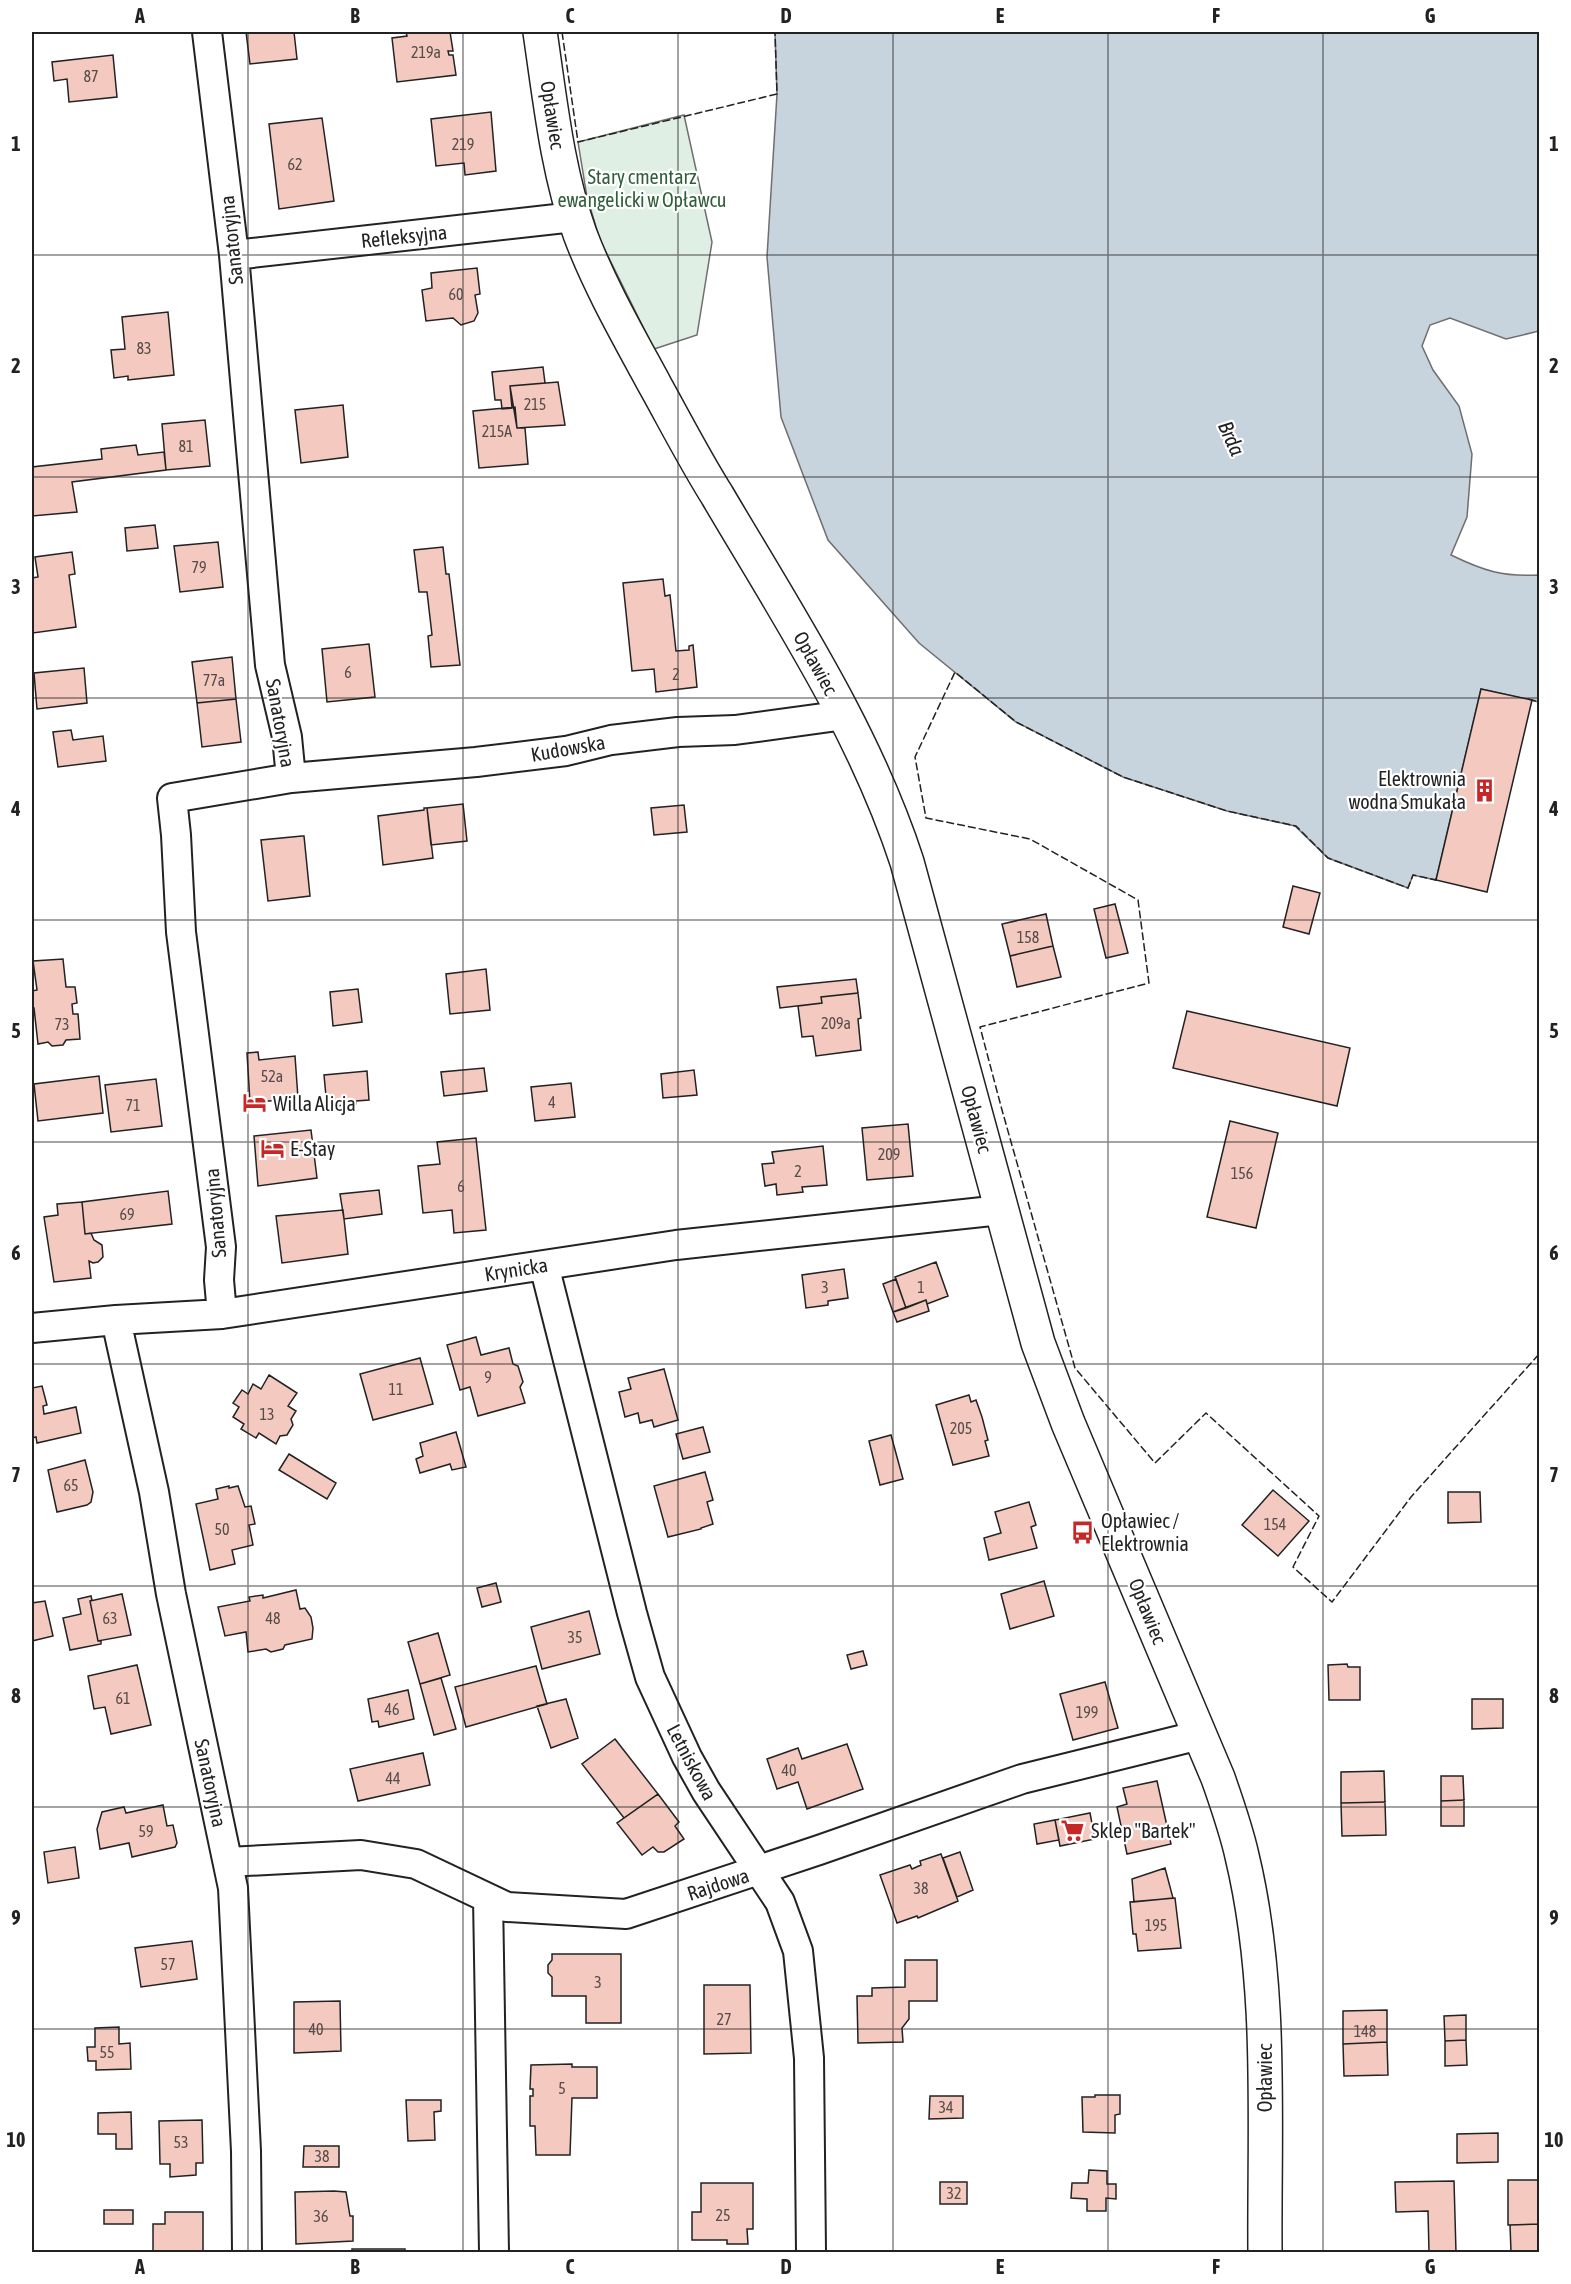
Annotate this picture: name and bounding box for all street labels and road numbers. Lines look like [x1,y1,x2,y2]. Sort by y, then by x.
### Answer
street label: Opławiec [536,79,570,151]
street label: Sanatoryjna [215,194,247,286]
street label: Refleksyjna [360,220,448,252]
street label: Opławiec [789,627,843,699]
street label: Sanatoryjna [262,677,300,769]
street label: Kudowska [529,730,607,766]
street label: Opławiec [957,1083,997,1156]
street label: Sanatoryjna [200,1167,230,1259]
street label: Krynicka [483,1253,549,1285]
street label: Opławiec [1124,1575,1172,1648]
street label: Letniskowa [662,1720,722,1804]
street label: Sanatoryjna [190,1737,232,1829]
street label: Rajdowa [684,1863,752,1905]
street label: Opławiec [1253,2043,1276,2112]

